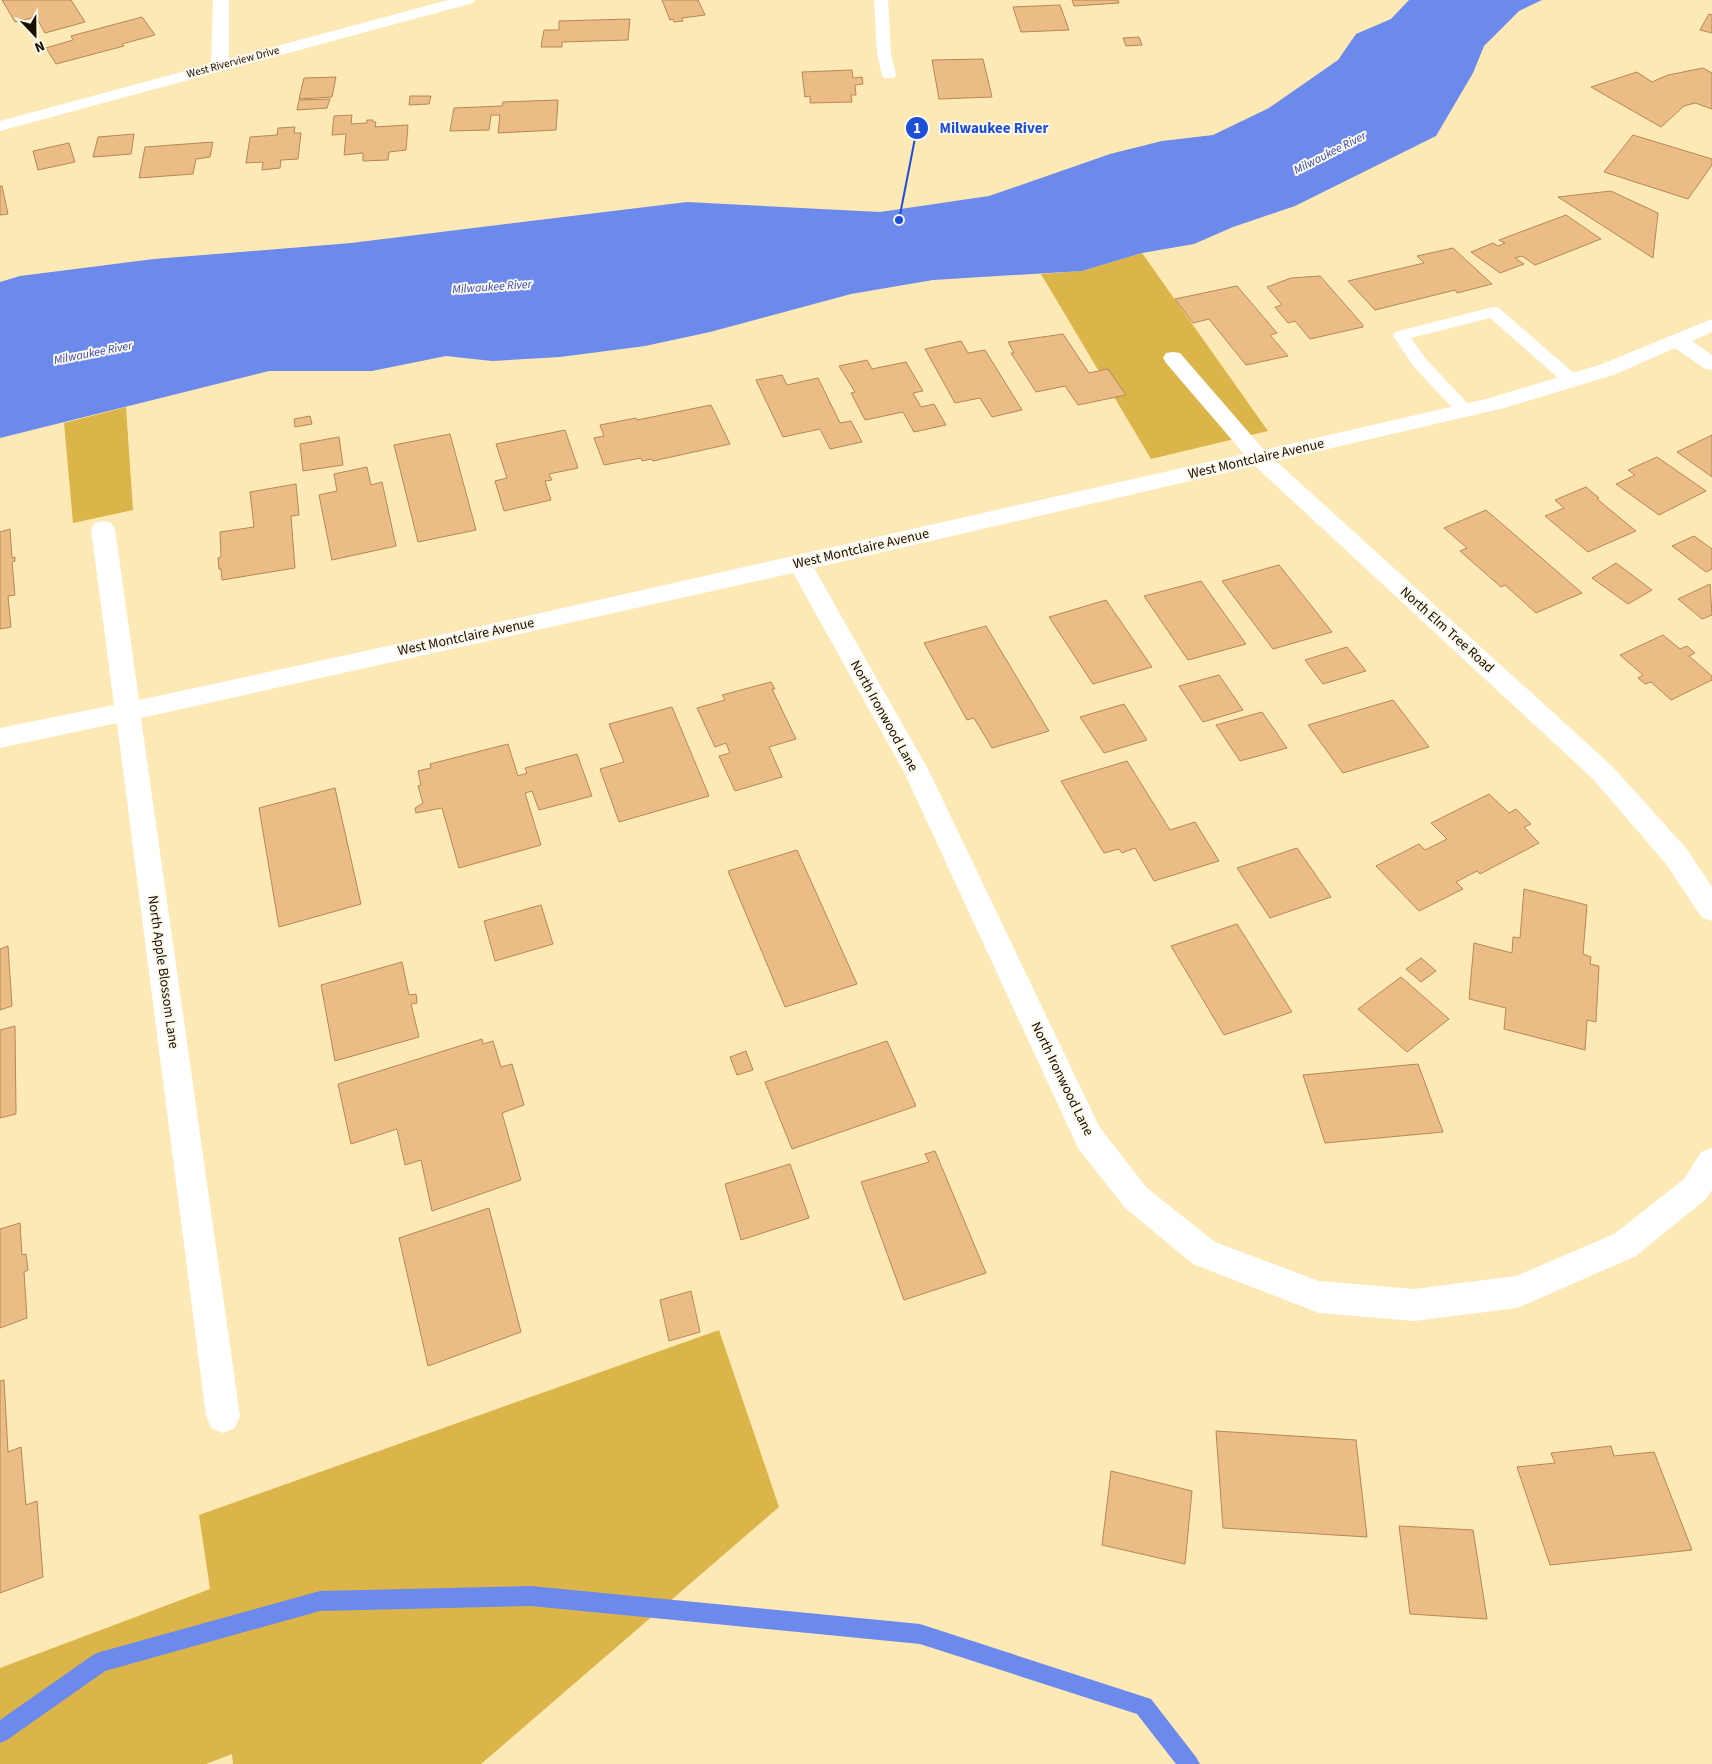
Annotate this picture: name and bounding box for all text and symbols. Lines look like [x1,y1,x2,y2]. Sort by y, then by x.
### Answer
north arrow [10,10,60,60]
text: N [31,35,48,57]
street label: West Riverview Drive [185,42,282,82]
callout: Milwaukee River [905,113,1059,143]
text: 1 [913,118,921,139]
text: Milwaukee River [940,118,1048,139]
water label: Milwaukee River [1291,127,1370,179]
water label: Milwaukee River [452,276,533,298]
water label: Milwaukee River [52,337,135,369]
street label: West Montclaire Avenue [1186,434,1326,484]
street label: West Montclaire Avenue [791,524,931,574]
street label: North Elm Tree Road [1396,582,1498,678]
street label: West Montclaire Avenue [396,613,536,661]
street label: North Ironwood Lane [845,657,923,775]
street label: North Apple Blossom Lane [142,894,184,1050]
street label: North Ironwood Lane [1026,1019,1098,1139]

